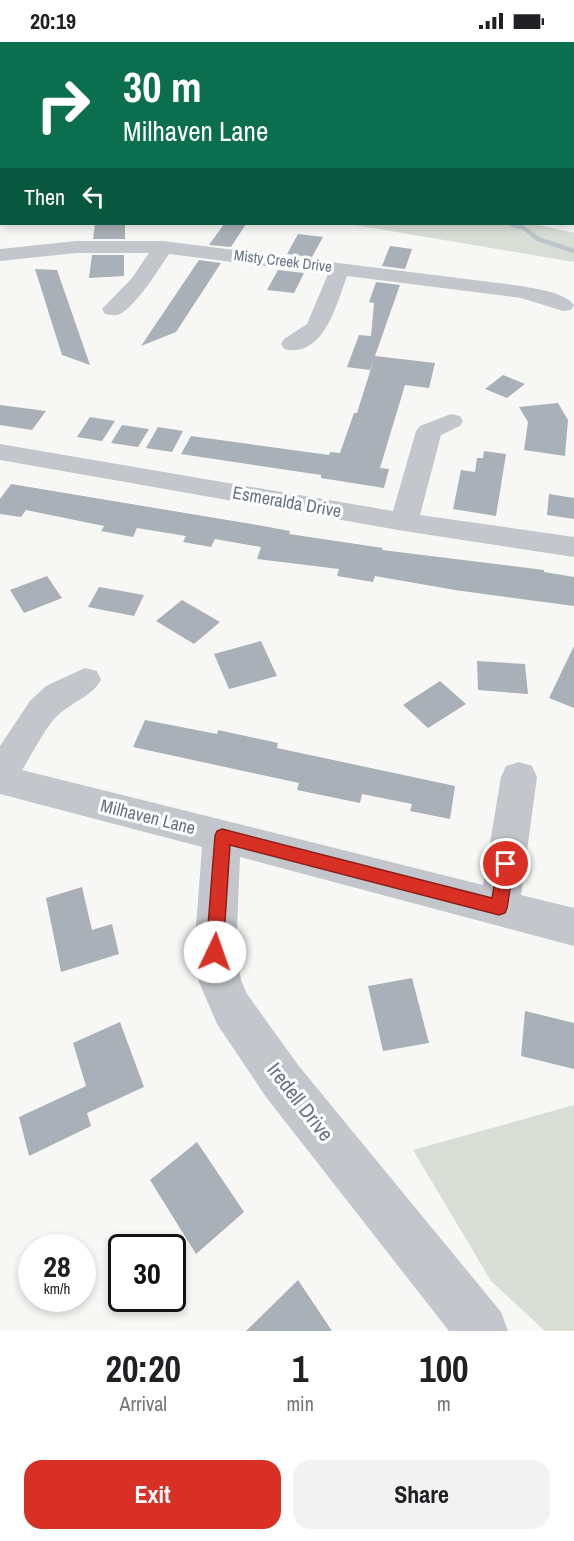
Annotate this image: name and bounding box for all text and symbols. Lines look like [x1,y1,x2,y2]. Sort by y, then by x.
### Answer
text: 20:19 [30,6,76,36]
text: 30 m [123,59,202,115]
icon: right [24,66,102,144]
text: Milhaven Lane [123,113,268,149]
icon: left [77,180,110,213]
text: Then [24,182,65,212]
street label: Misty Creek Drive [233,244,333,277]
street label: Esmeralda Drive [231,480,343,523]
street label: Milhaven Lane [98,793,198,840]
pin [480,838,531,889]
icon: arrive [489,847,522,880]
position arrow [183,920,247,984]
street label: Iredell Drive [260,1056,340,1147]
speed limit sign: 30 [108,1234,186,1312]
text: 28 [43,1246,71,1286]
text: km/h [44,1278,70,1299]
text: 20:20 [105,1345,181,1393]
text: 1 [292,1345,308,1393]
text: 100 [419,1345,469,1393]
text: Arrival [120,1390,167,1417]
text: min [286,1390,314,1417]
text: m [437,1390,451,1417]
button: Exit [24,1460,281,1529]
button: Share [293,1460,550,1529]

